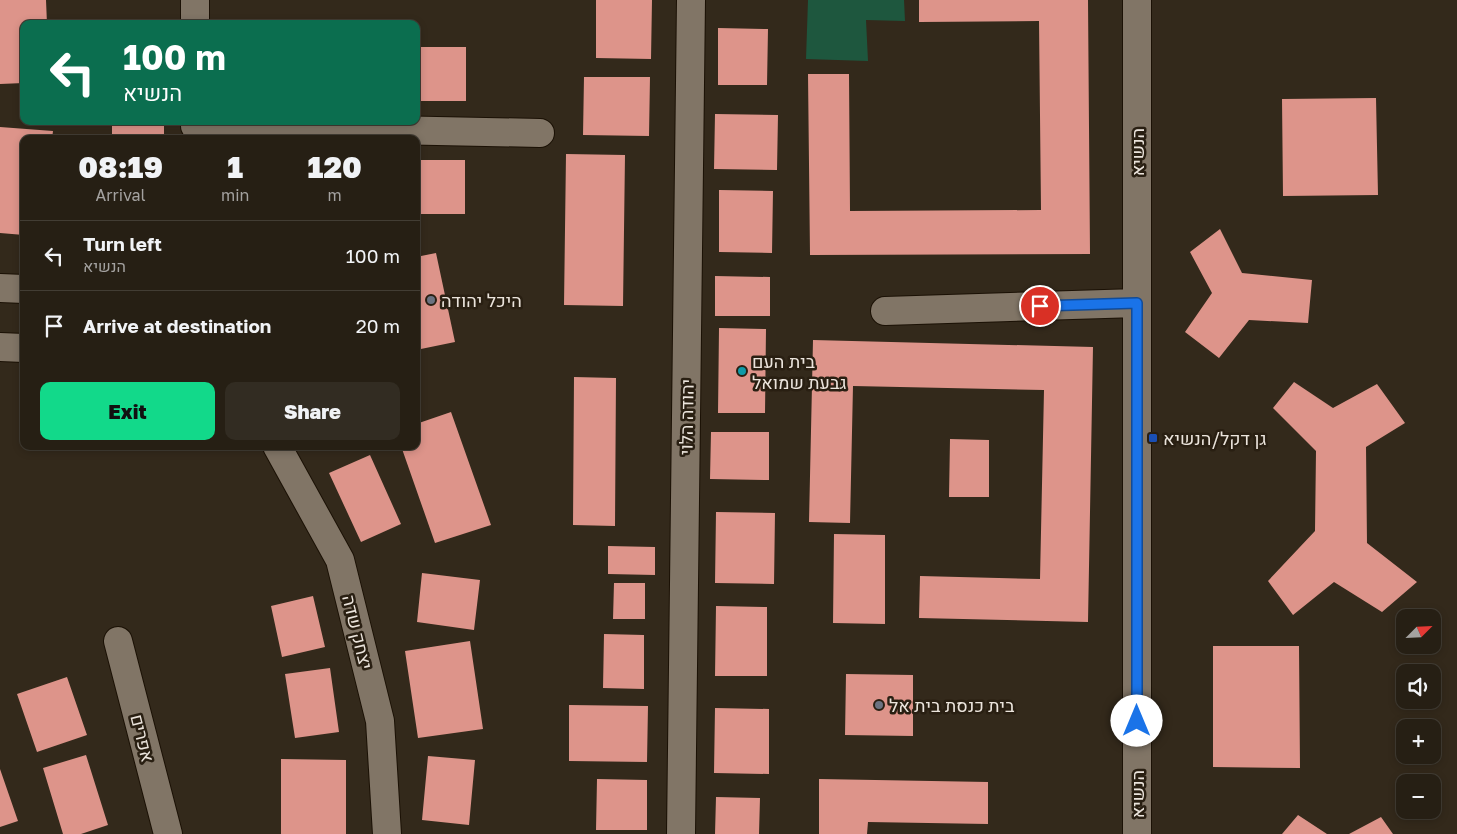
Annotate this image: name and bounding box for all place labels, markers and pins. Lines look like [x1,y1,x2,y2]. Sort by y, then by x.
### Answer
pin [1019,285,1061,327]
place label: היכל יהודה [441,289,522,311]
marker: היכל יהודה [425,294,437,306]
place label: בית העם גבעת שמואל [752,350,846,393]
marker: בית העם גבעת שמואל [736,365,748,377]
place label: גן דקל/הנשיא [1163,427,1267,449]
marker: גן דקל/הנשיא [1147,432,1159,444]
place label: בית כנסת בית אל [889,694,1015,716]
marker: בית כנסת בית אל [873,699,885,711]

